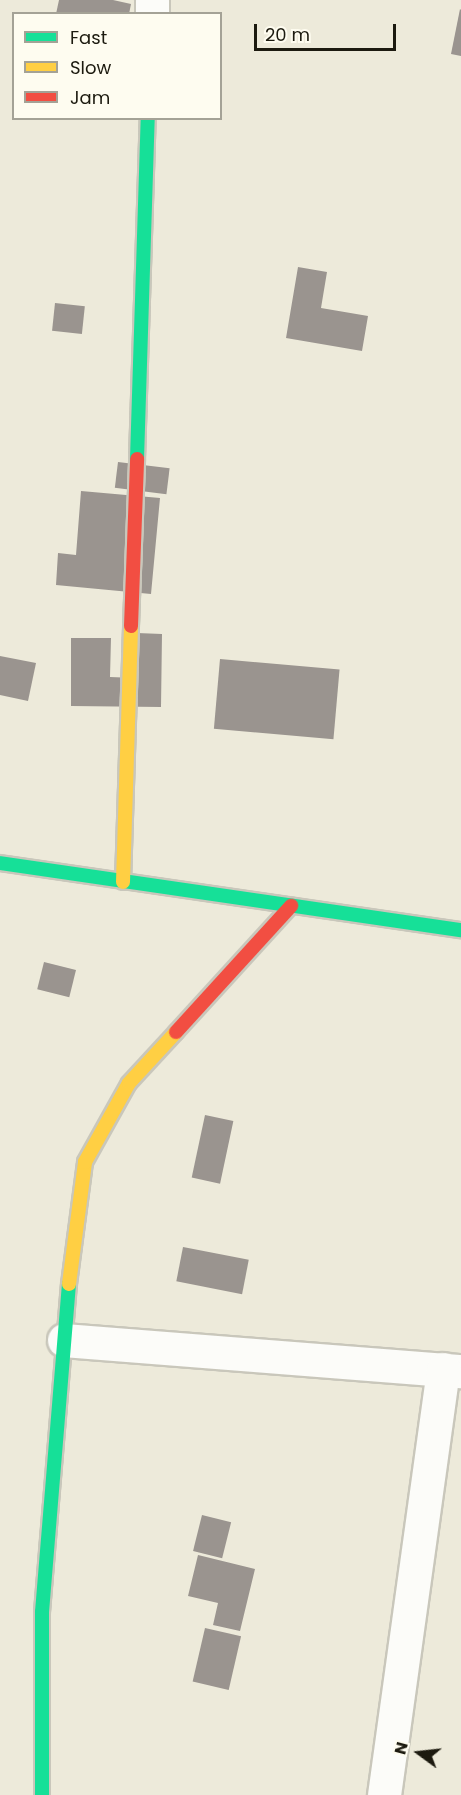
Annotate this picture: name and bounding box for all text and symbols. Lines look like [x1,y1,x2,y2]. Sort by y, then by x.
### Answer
legend [12,12,222,120]
scale bar [257,12,400,50]
text: 20 m [265,22,310,47]
text: Fast [70,25,107,50]
text: Slow [70,55,111,80]
text: Jam [70,85,110,110]
north arrow [389,1723,449,1783]
text: N [388,1739,414,1757]

